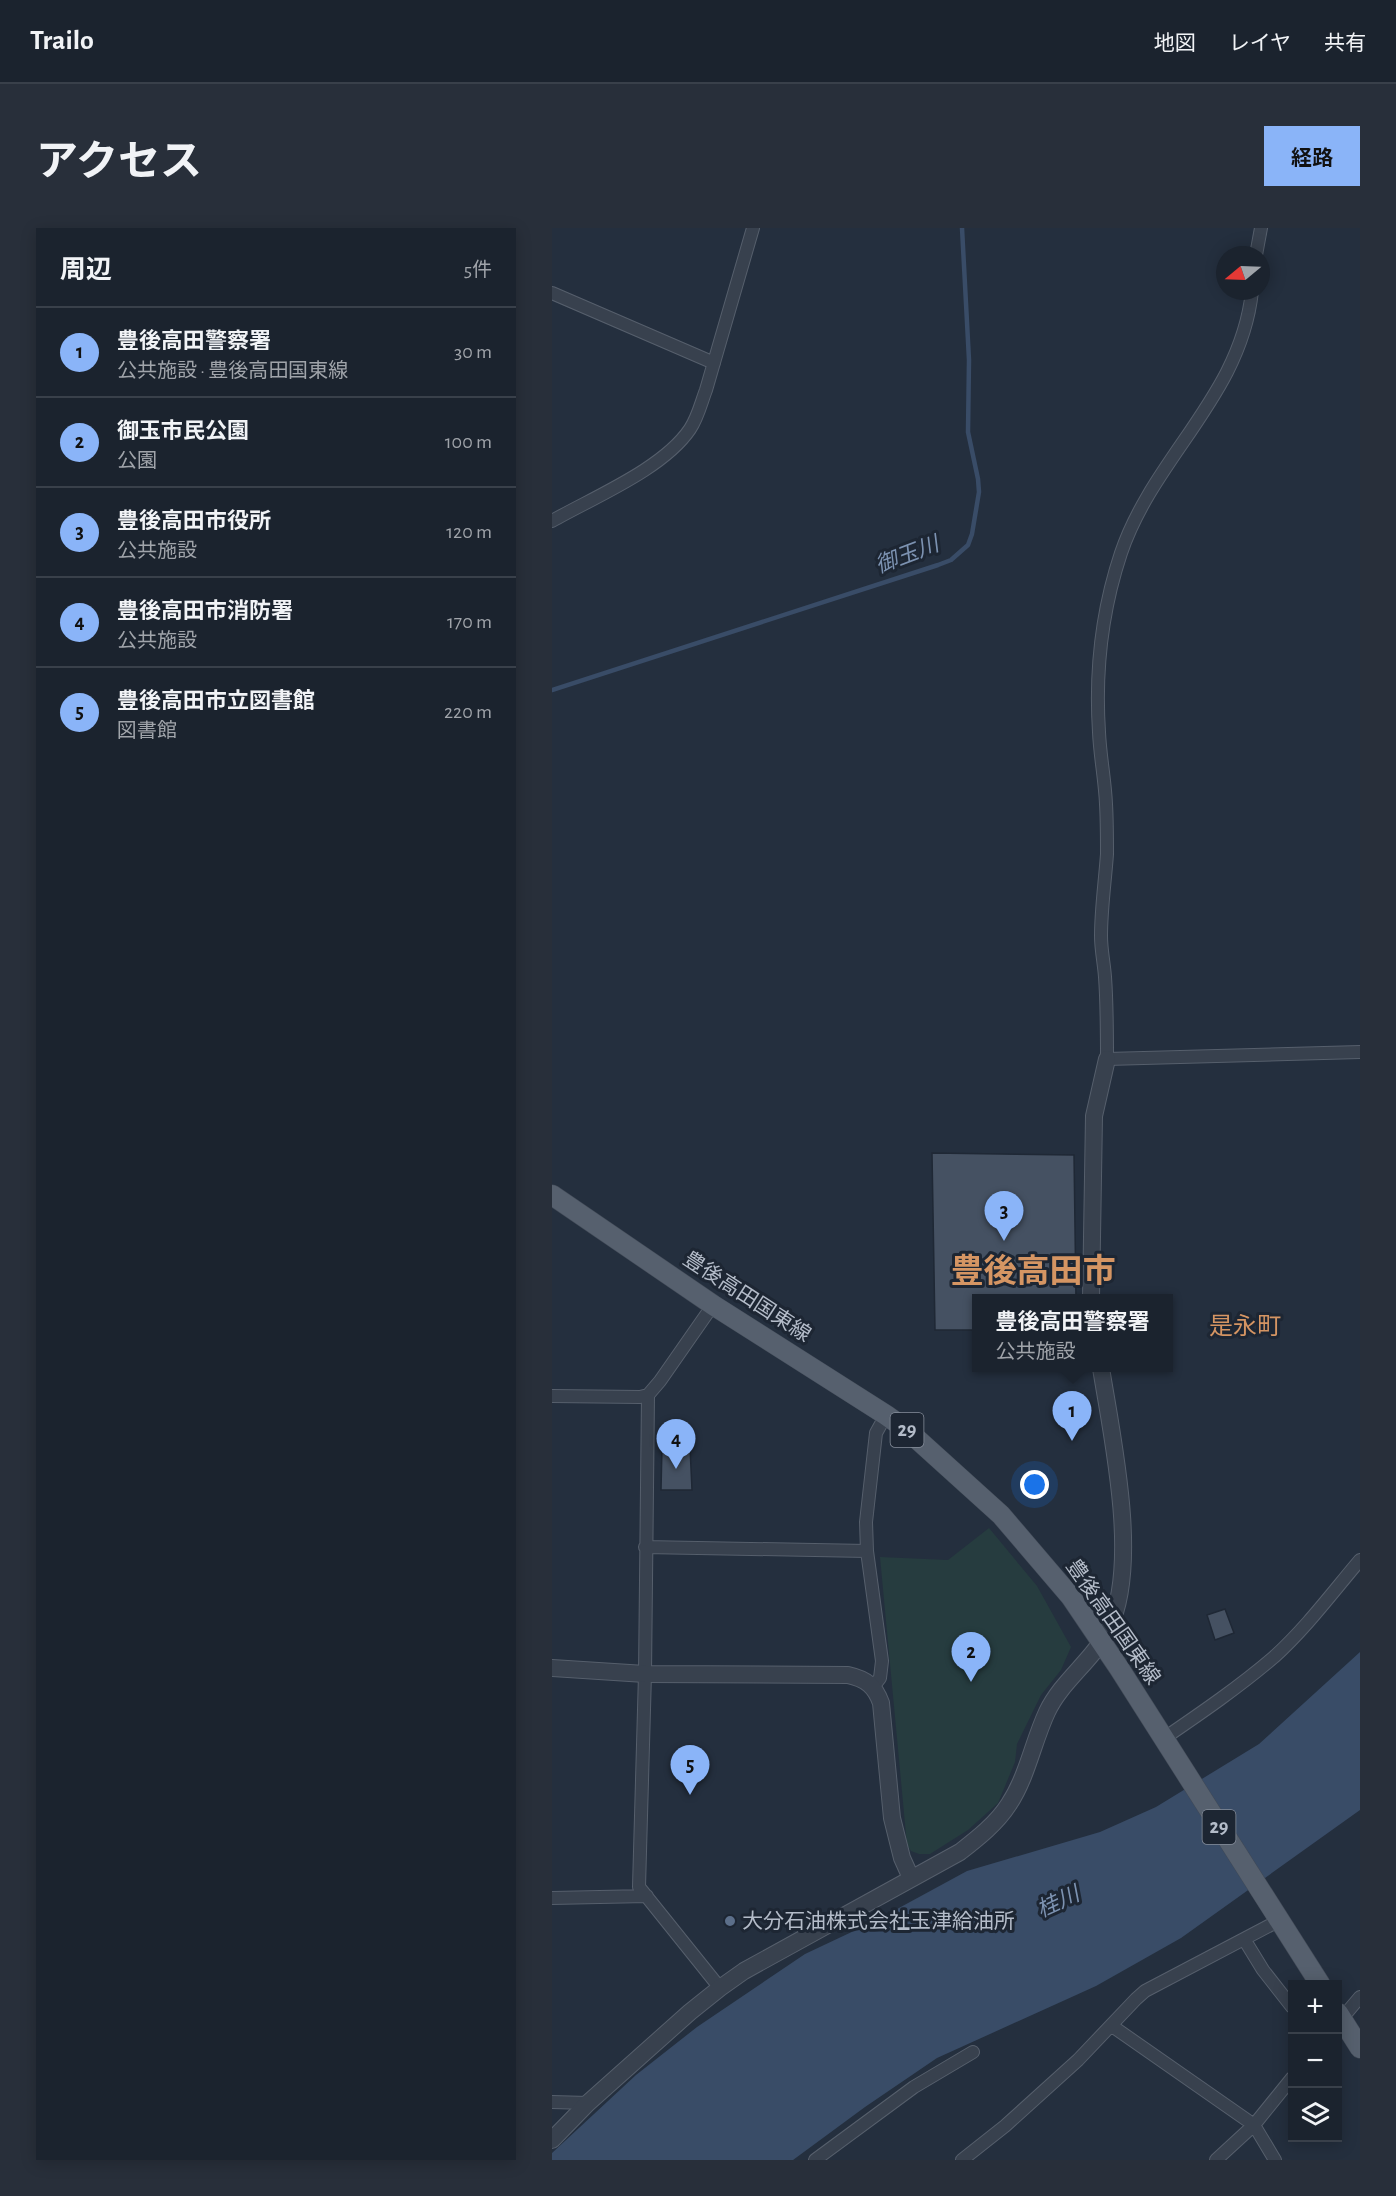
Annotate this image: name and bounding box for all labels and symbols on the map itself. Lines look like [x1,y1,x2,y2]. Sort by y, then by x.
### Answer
north arrow [1216,246,1270,300]
water label: 御玉川 [872,531,944,577]
pin: 3 [984,1192,1024,1241]
street label: 豊後高田国東線 [680,1247,815,1346]
district label: 豊後高田市 [951,1253,1116,1289]
district label: 是永町 [1209,1314,1281,1339]
pin: 1 [1052,1392,1092,1441]
road number: 29 [890,1413,924,1447]
pin: 4 [656,1420,696,1469]
your location [1020,1470,1049,1499]
street label: 豊後高田国東線 [1062,1555,1165,1688]
pin: 2 [952,1632,990,1682]
pin: 5 [670,1746,710,1795]
road number: 29 [1202,1810,1236,1844]
water label: 桂川 [1033,1881,1084,1921]
place label: 大分石油株式会社玉津給油所 [742,1910,1015,1932]
marker: 大分石油株式会社玉津給油所 [723,1914,737,1928]

